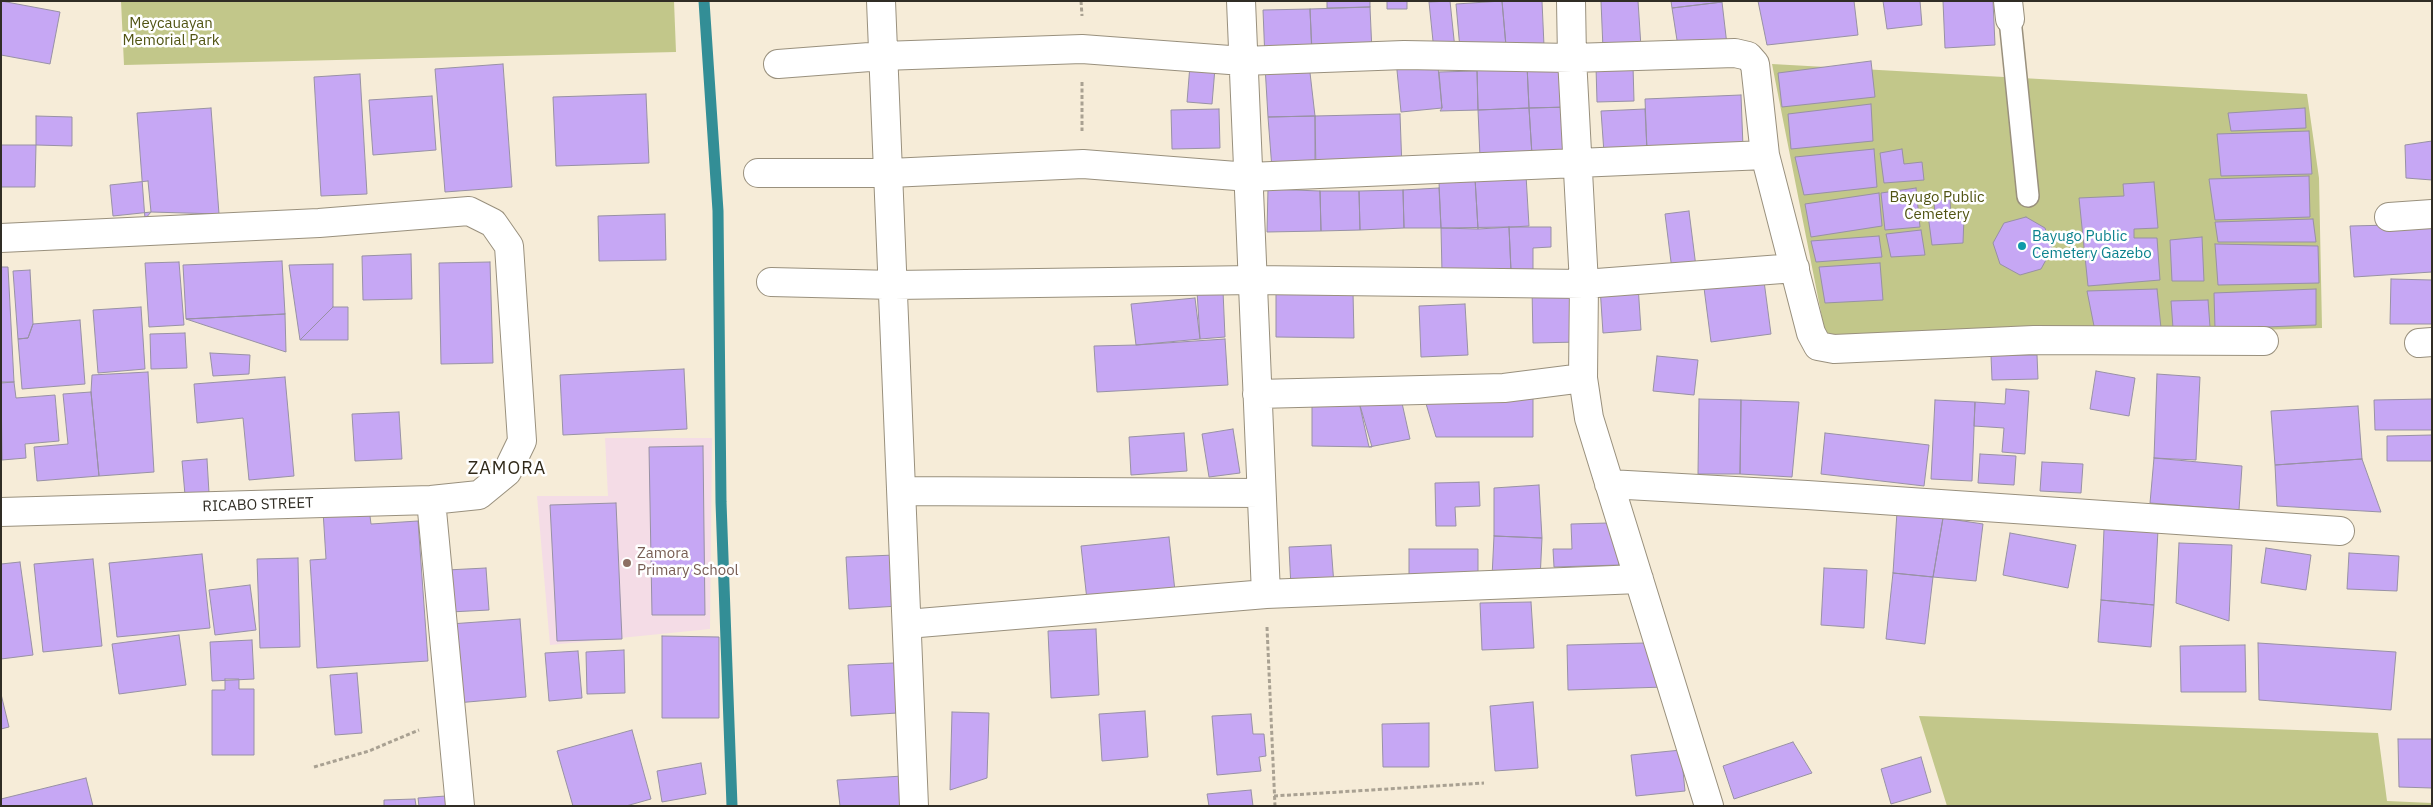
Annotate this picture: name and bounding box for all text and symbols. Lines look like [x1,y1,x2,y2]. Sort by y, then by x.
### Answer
park label: Meycauayan Memorial Park [122,15,220,50]
park label: Bayugo Public Cemetery [1889,189,1985,224]
place label: Bayugo Public Cemetery Gazebo [2032,228,2152,263]
marker: Bayugo Public Cemetery Gazebo [2016,240,2028,252]
district label: ZAMORA [467,458,547,480]
street label: RICABO STREET [202,494,314,516]
place label: Zamora Primary School [637,545,739,580]
marker: Zamora Primary School [621,557,633,569]

